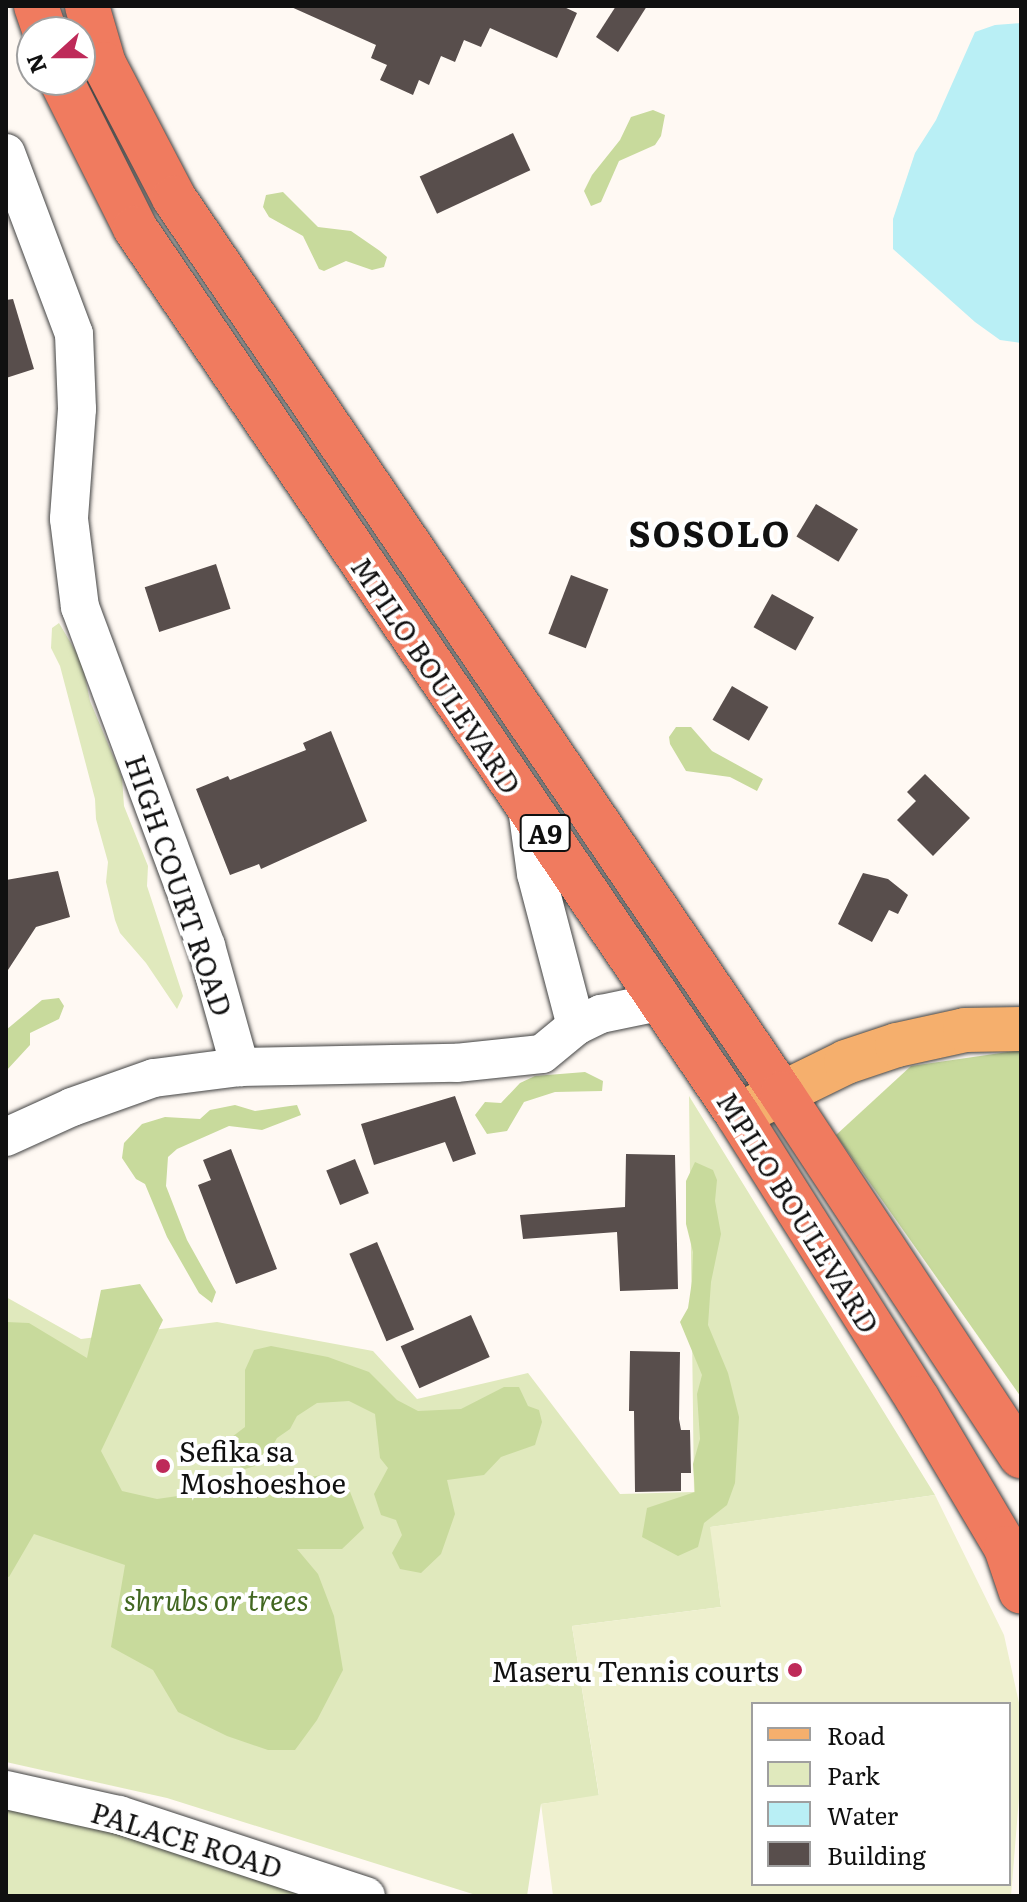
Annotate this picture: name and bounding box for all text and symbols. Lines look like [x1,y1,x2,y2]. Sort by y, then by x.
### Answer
north arrow [16,16,96,96]
text: N [16,50,54,79]
district label: SOSOLO [628,510,792,554]
street label: MPILO BOULEVARD [345,550,529,800]
street label: HIGH COURT ROAD [120,750,240,1020]
road number: A9 [519,811,571,855]
street label: MPILO BOULEVARD [711,1085,887,1339]
place label: Sefika sa Moshoeshoe [179,1433,346,1499]
marker: Sefika sa Moshoeshoe [154,1457,172,1475]
park label: shrubs or trees [123,1582,309,1616]
place label: Maseru Tennis courts [491,1653,779,1687]
marker: Maseru Tennis courts [786,1661,804,1679]
legend [751,1702,1011,1886]
text: Road [827,1717,885,1752]
text: Park [827,1757,880,1792]
street label: PALACE ROAD [88,1794,286,1884]
text: Water [827,1797,898,1832]
text: Building [827,1837,926,1872]

